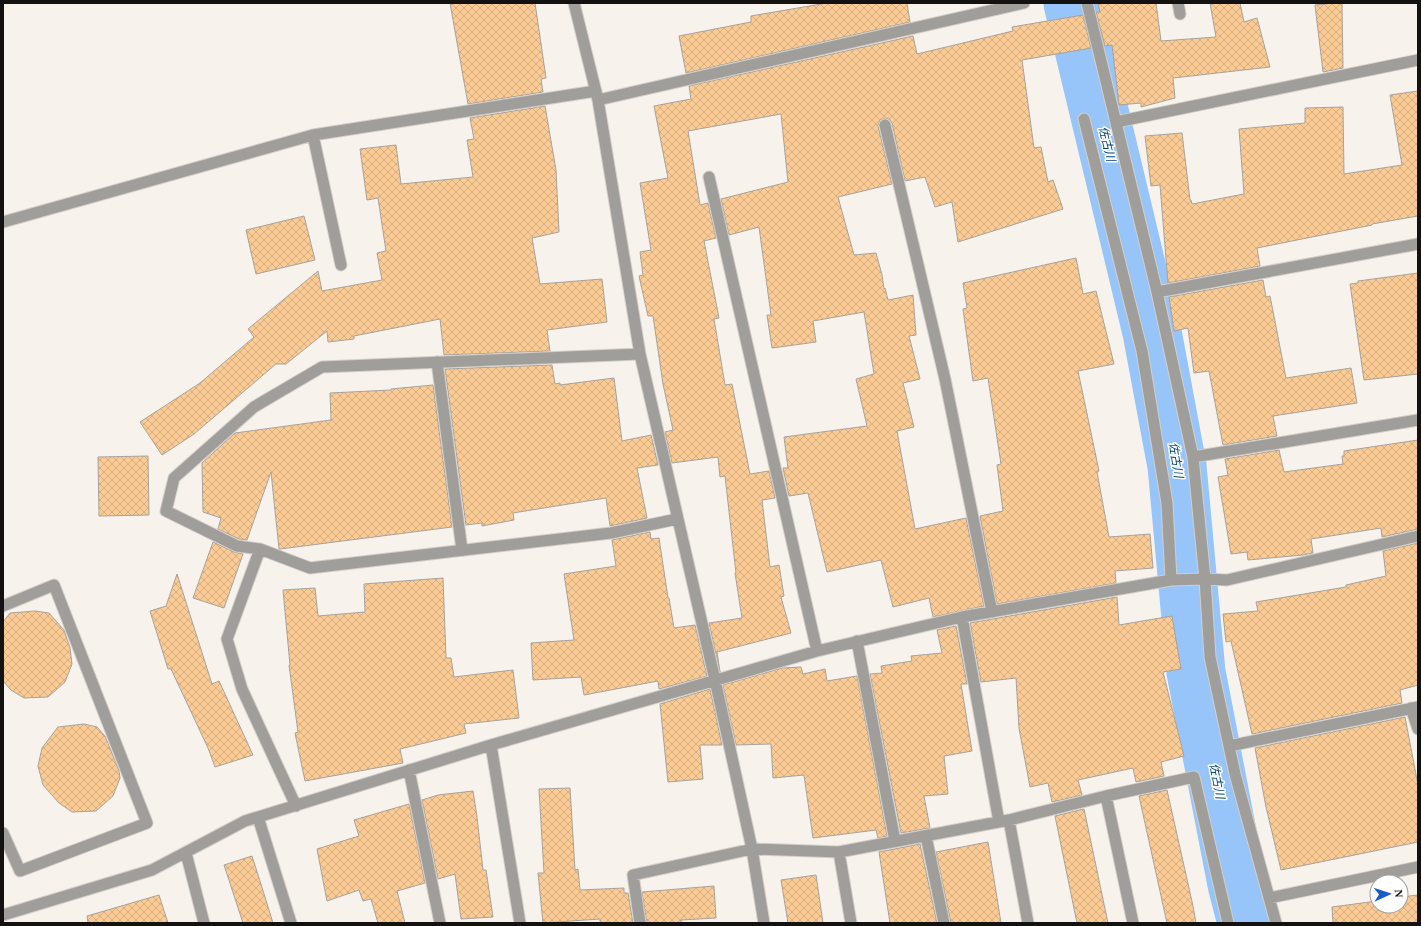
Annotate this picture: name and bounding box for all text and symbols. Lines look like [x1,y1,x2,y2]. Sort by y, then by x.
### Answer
water label: 佐古川 [1096,125,1119,165]
water label: 佐古川 [1166,441,1186,481]
water label: 佐古川 [1207,762,1228,802]
north arrow [1369,874,1409,914]
text: N [1393,889,1405,898]

